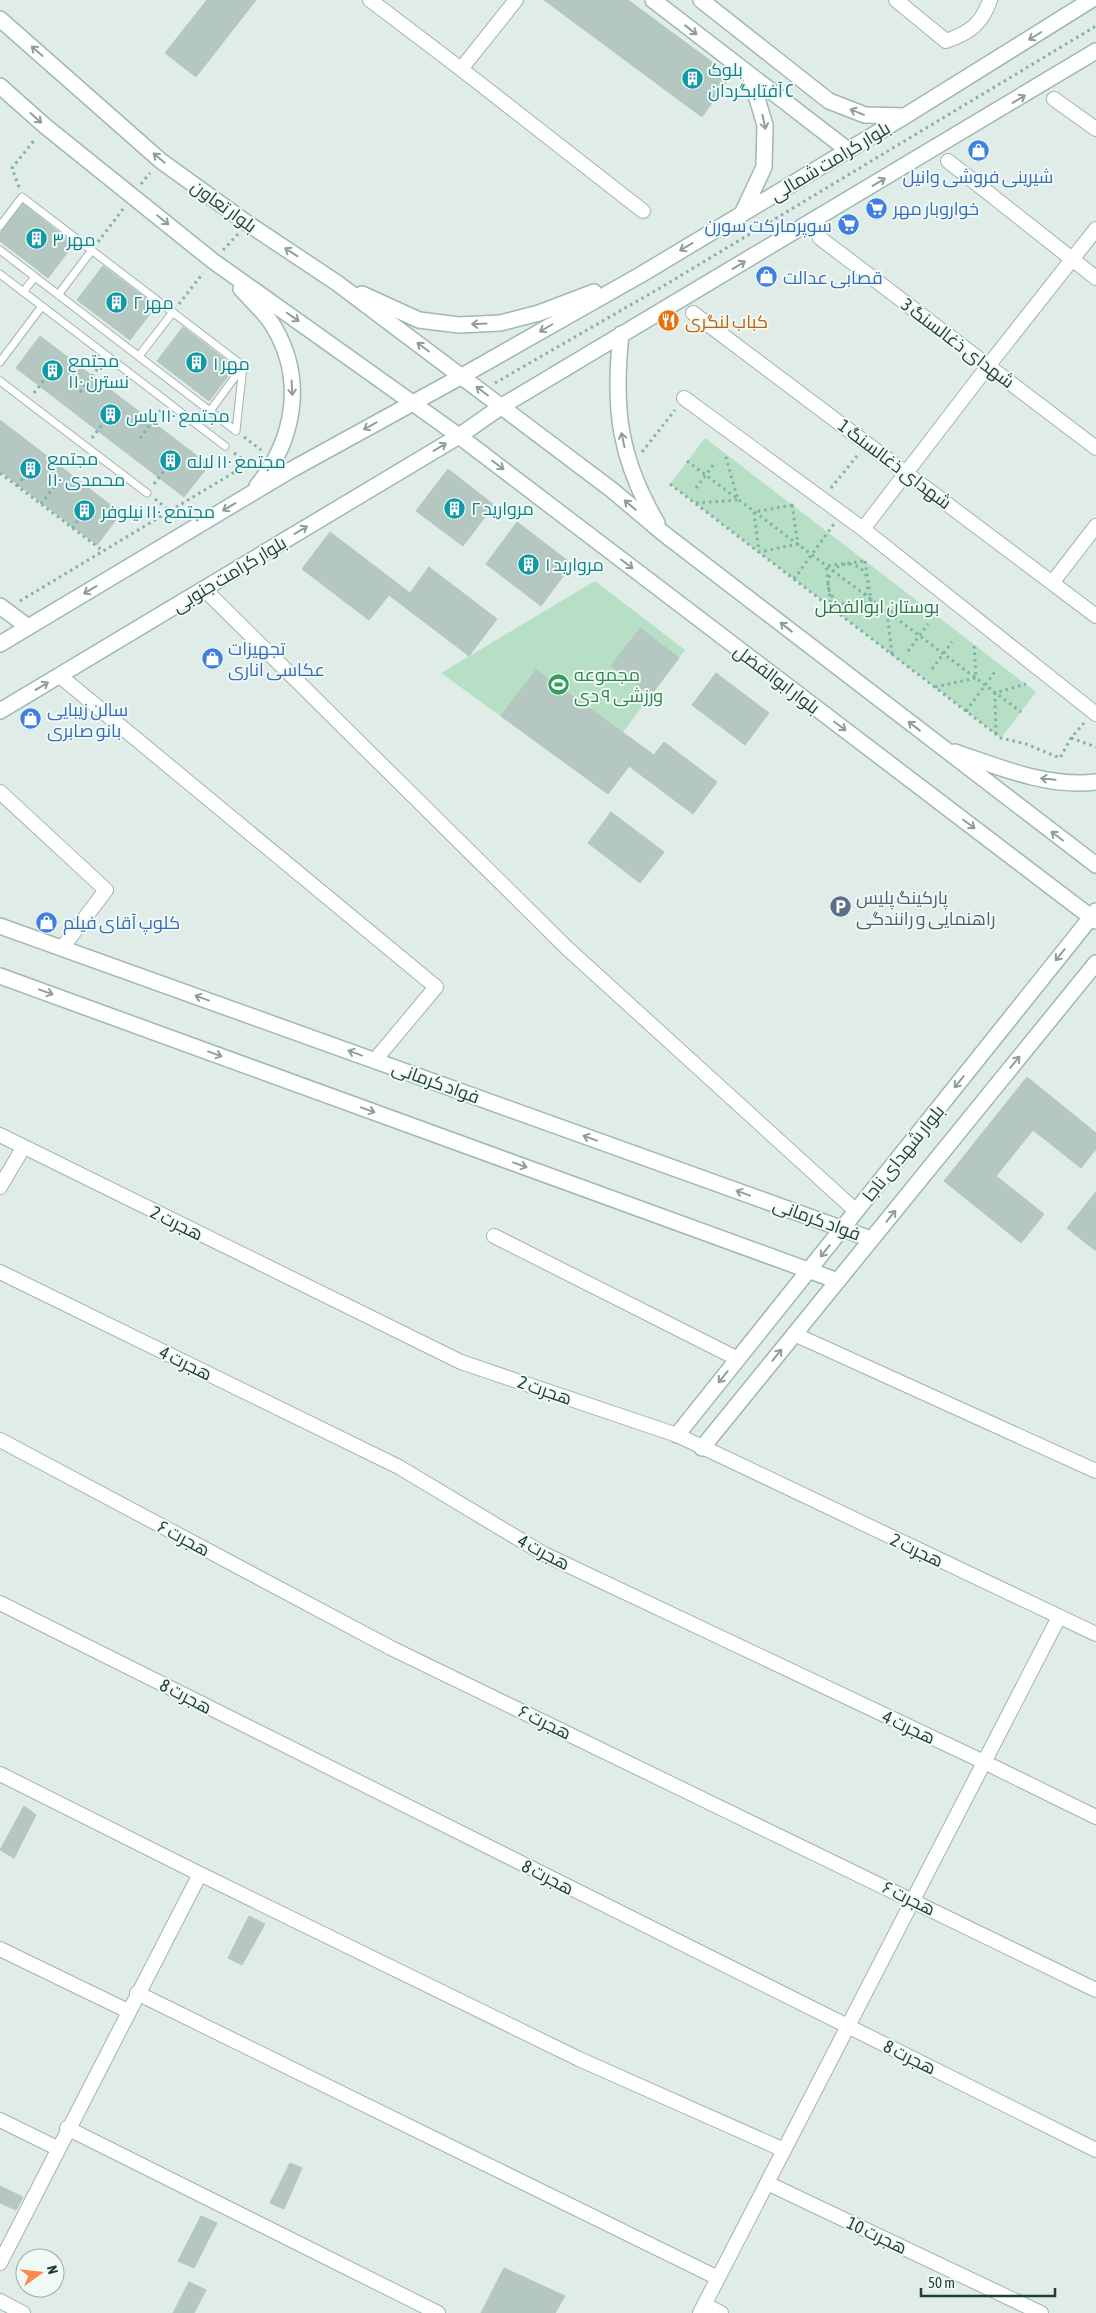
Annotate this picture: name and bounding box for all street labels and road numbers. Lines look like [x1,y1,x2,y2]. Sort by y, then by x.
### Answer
street label: بلوار کرامت شمالی [766,117,894,206]
street label: بلوار تعاون [186,175,261,238]
street label: شهدای ذغالسنگ 3 [897,294,1019,393]
street label: شهدای ذغالسنگ 1 [834,415,956,514]
street label: بلوار کرامت جنوبی [168,532,290,617]
street label: بلوار ابوالفضل [729,640,824,719]
street label: فواد کرمانی [389,1056,483,1108]
street label: بلوار شهدای ناجا [858,1101,949,1206]
street label: فواد کرمانی [770,1193,864,1245]
street label: هجرت 2 [147,1201,207,1246]
street label: هجرت 4 [156,1341,216,1386]
street label: هجرت 2 [515,1371,575,1410]
street label: هجرت ۶ [154,1516,214,1561]
street label: هجرت 2 [887,1529,947,1572]
street label: هجرت 4 [514,1530,574,1575]
street label: هجرت 8 [156,1674,216,1719]
street label: هجرت ۶ [515,1700,575,1745]
street label: هجرت 4 [879,1706,939,1749]
street label: هجرت 8 [518,1855,578,1900]
street label: هجرت ۶ [879,1876,939,1921]
street label: هجرت 8 [880,2035,940,2080]
street label: هجرت 10 [843,2212,911,2259]

